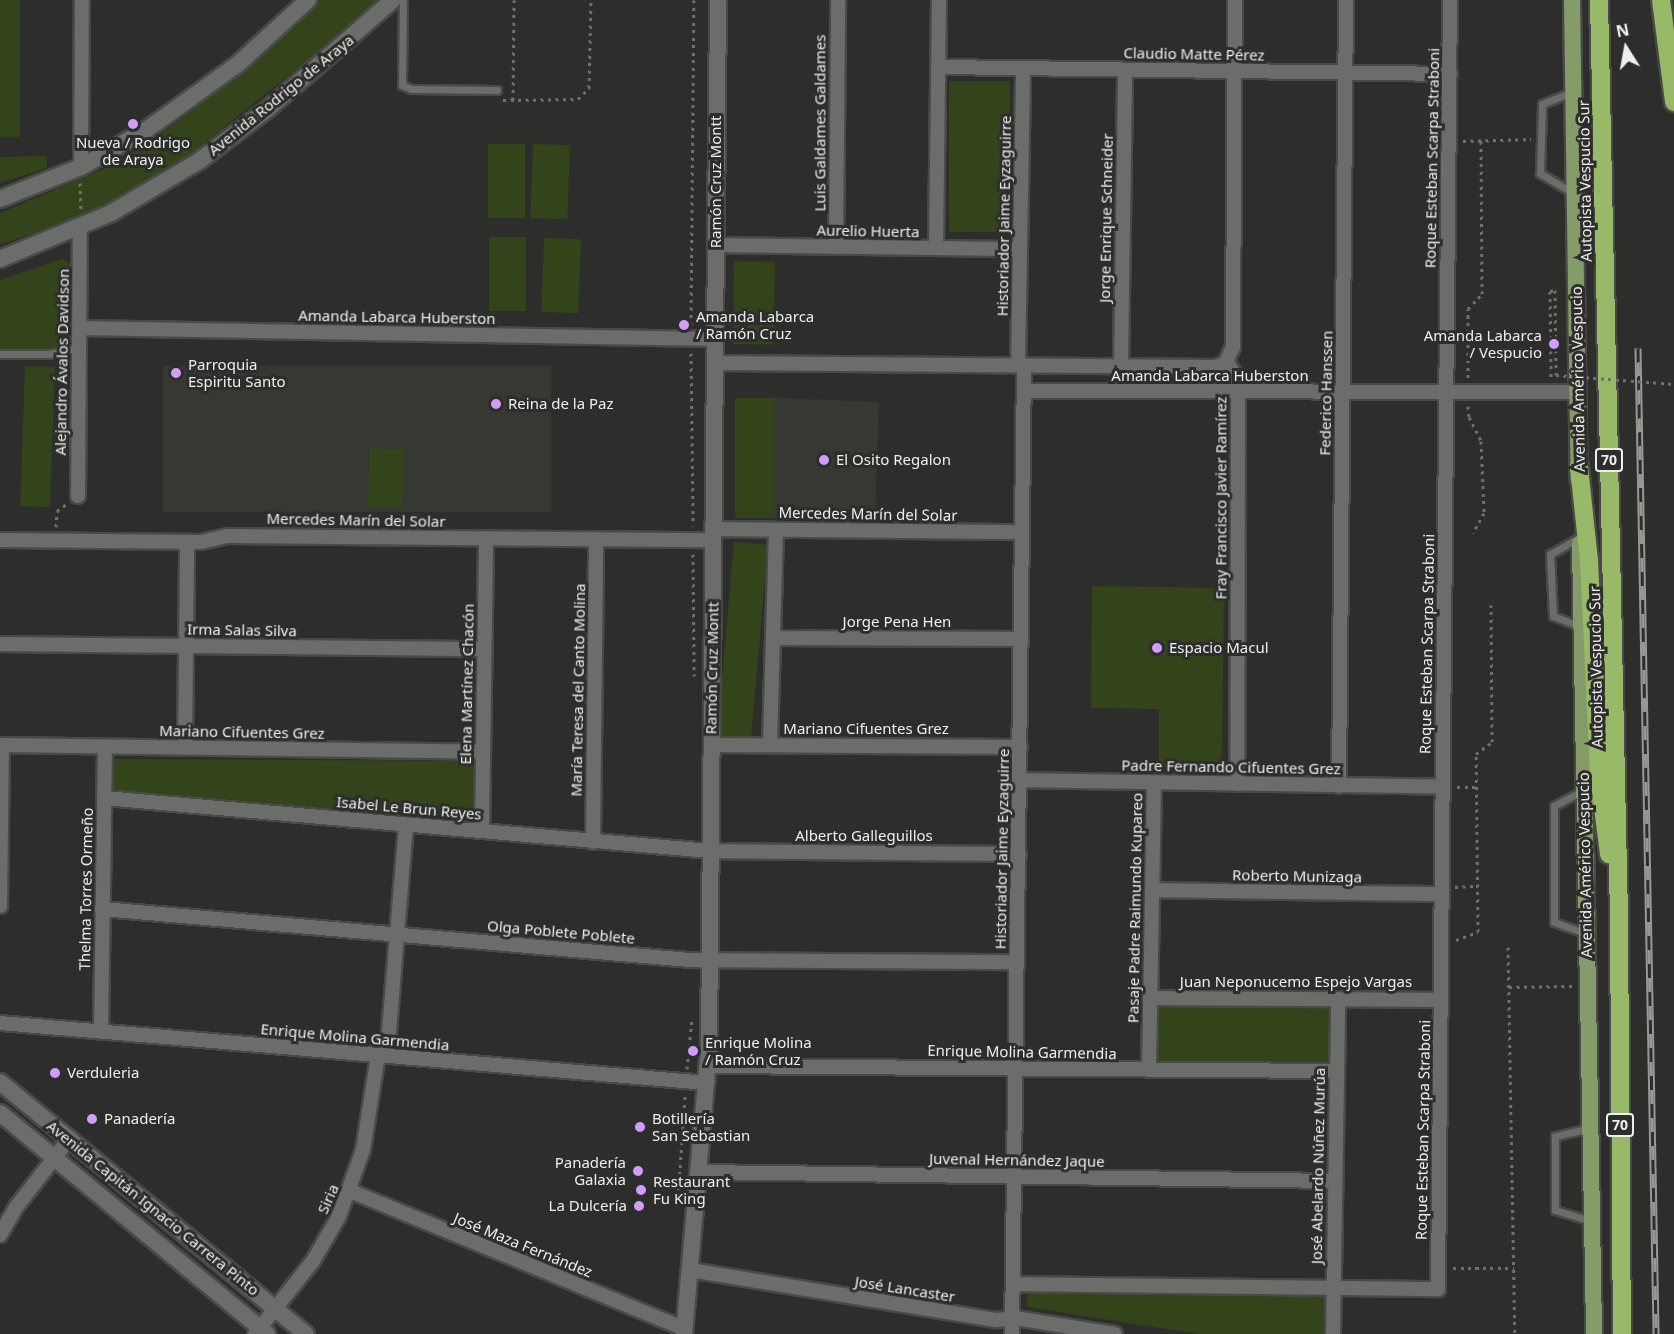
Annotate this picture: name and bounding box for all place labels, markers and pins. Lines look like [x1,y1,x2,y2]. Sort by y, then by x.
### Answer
marker: Nueva / Rodrigo de Araya [126,117,140,131]
place label: Nueva / Rodrigo de Araya [76,133,190,168]
place label: Amanda Labarca / Ramón Cruz [696,307,814,342]
marker: Amanda Labarca / Ramón Cruz [677,318,691,332]
place label: Amanda Labarca / Vespucio [1424,326,1542,361]
marker: Amanda Labarca / Vespucio [1547,337,1561,351]
place label: Parroquia Espiritu Santo [188,355,286,390]
marker: Parroquia Espiritu Santo [169,366,183,380]
place label: Reina de la Paz [508,395,614,413]
marker: Reina de la Paz [489,397,503,411]
place label: El Osito Regalon [836,451,951,469]
marker: El Osito Regalon [817,453,831,467]
place label: Espacio Macul [1169,639,1269,657]
marker: Espacio Macul [1150,641,1164,655]
place label: Enrique Molina / Ramón Cruz [705,1033,812,1068]
marker: Enrique Molina / Ramón Cruz [686,1044,700,1058]
place label: Verduleria [67,1064,139,1082]
marker: Verduleria [48,1066,62,1080]
place label: Botillería San Sebastian [652,1109,750,1144]
place label: Panadería [104,1110,175,1128]
marker: Panadería [85,1112,99,1126]
marker: Botillería San Sebastian [633,1120,647,1134]
place label: Panadería Galaxia [555,1153,626,1188]
marker: Panadería Galaxia [631,1164,645,1178]
place label: Restaurant Fu King [653,1172,730,1207]
marker: Restaurant Fu King [634,1183,648,1197]
place label: La Dulcería [549,1197,627,1215]
marker: La Dulcería [632,1199,646,1213]

